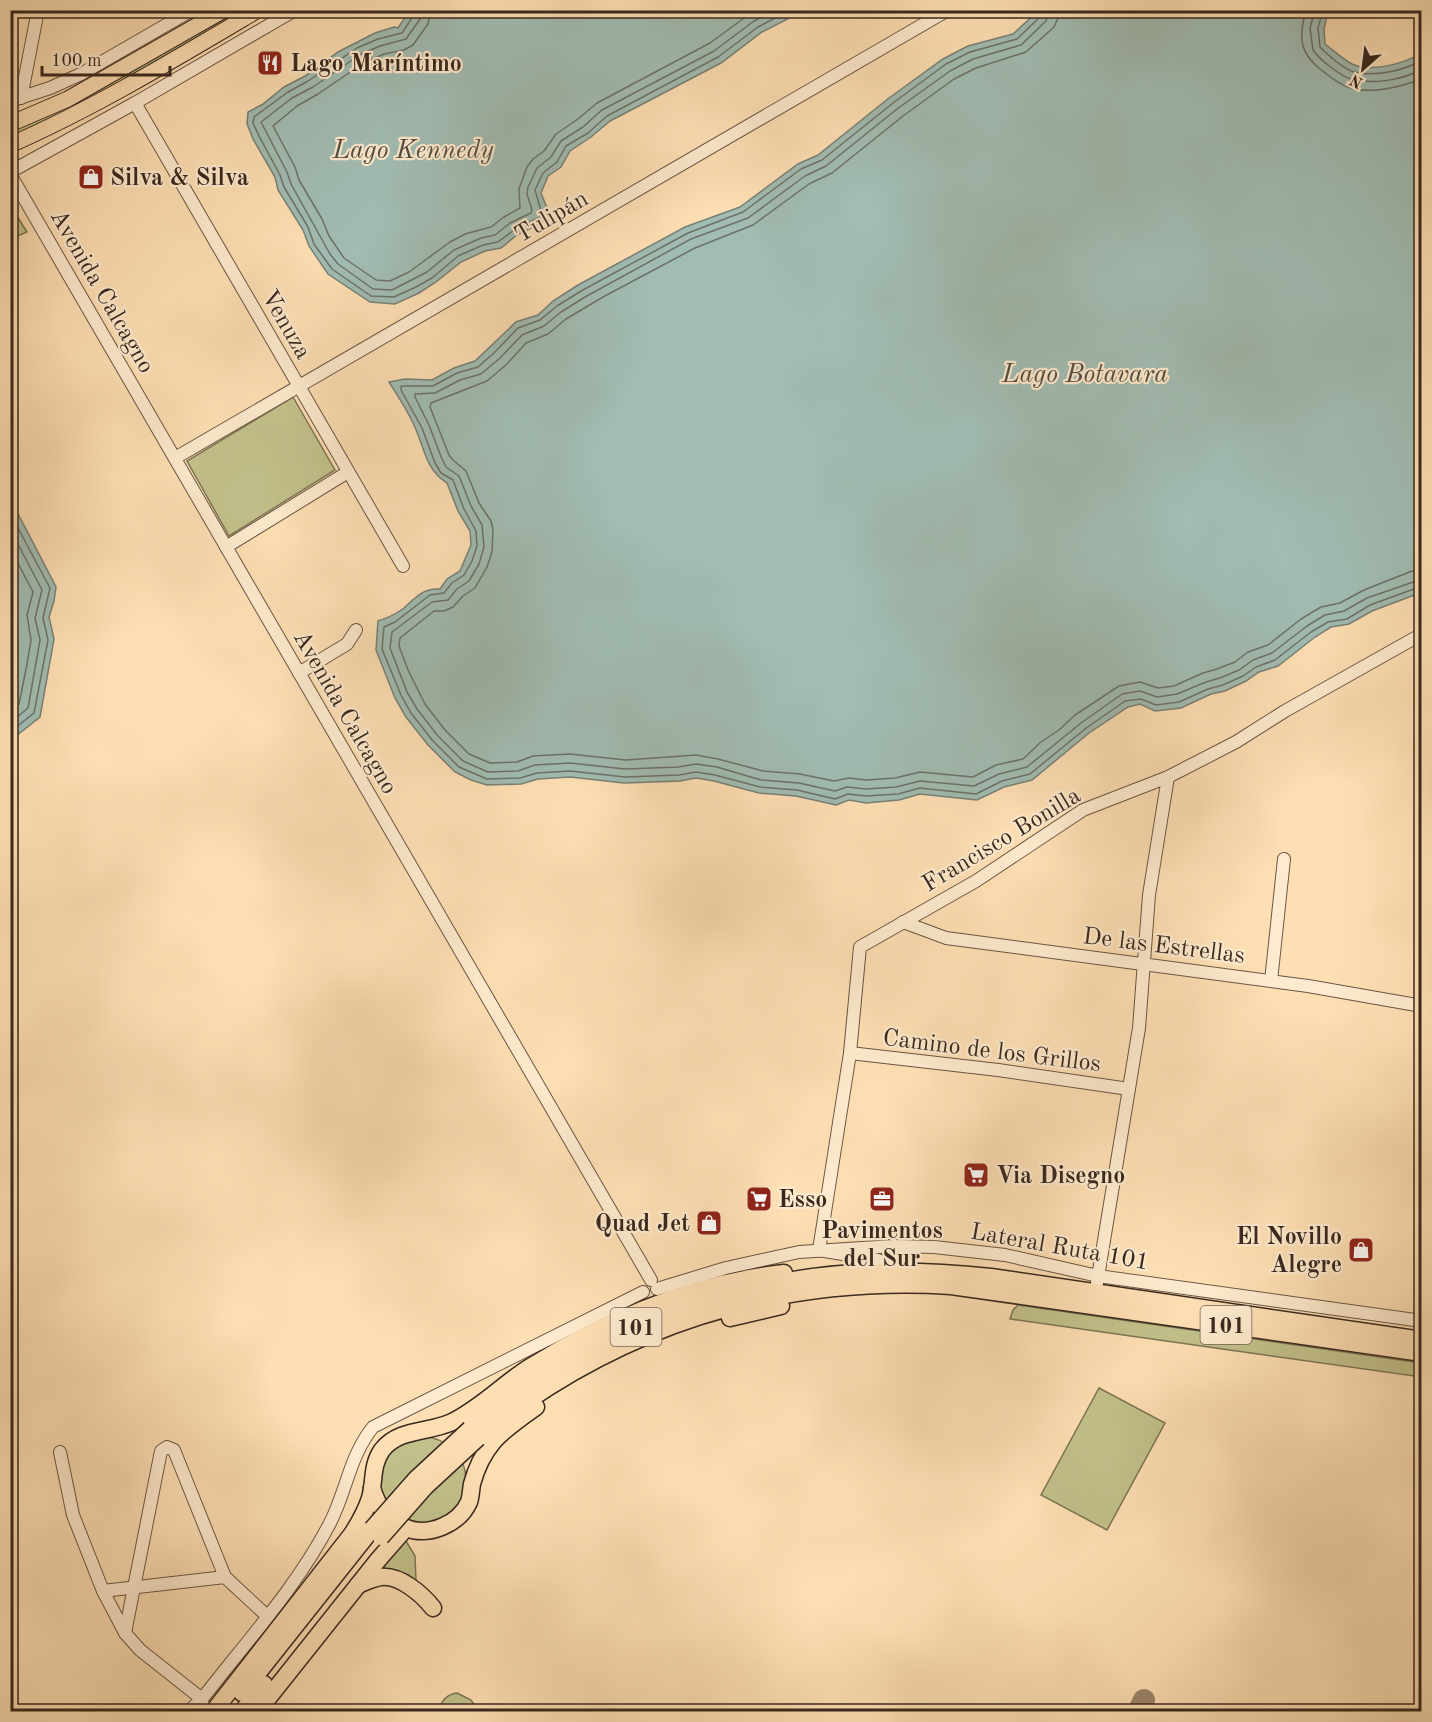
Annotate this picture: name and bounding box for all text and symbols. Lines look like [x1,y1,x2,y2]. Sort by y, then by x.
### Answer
scale bar [42,39,170,77]
north arrow [1333,39,1393,99]
restaurant icon: Lago Maríntimo [255,48,285,78]
text: 100 m [51,52,102,70]
place label: Lago Maríntimo [290,53,462,77]
text: N [1347,70,1366,90]
water label: Lago Kennedy [331,138,494,164]
shop icon: Silva & Silva [76,162,106,192]
place label: Silva & Silva [110,167,249,191]
street label: Tulipán [511,187,593,248]
street label: Avenida Calcagno [45,206,158,378]
street label: Venuza [256,286,315,364]
water label: Lago Botavara [1001,362,1168,388]
street label: Avenida Calcagno [288,627,401,799]
street label: Francisco Bonilla [919,784,1085,897]
street label: De las Estrellas [1081,925,1246,969]
street label: Camino de los Grillos [881,1027,1102,1077]
supermarket icon: Via Disegno [961,1160,991,1190]
place label: Via Disegno [996,1165,1125,1189]
supermarket icon: Esso [744,1184,774,1214]
office icon: Pavimentos del Sur [867,1184,897,1214]
place label: Esso [778,1189,827,1213]
shop icon: Quad Jet [694,1208,724,1238]
place label: Quad Jet [595,1213,690,1237]
place label: Pavimentos del Sur [821,1220,943,1272]
street label: Lateral Ruta 101 [968,1220,1151,1276]
place label: El Novillo Alegre [1236,1226,1342,1278]
shop icon: El Novillo Alegre [1346,1235,1376,1265]
road number: 101 [1200,1306,1252,1344]
road number: 101 [610,1308,662,1346]

